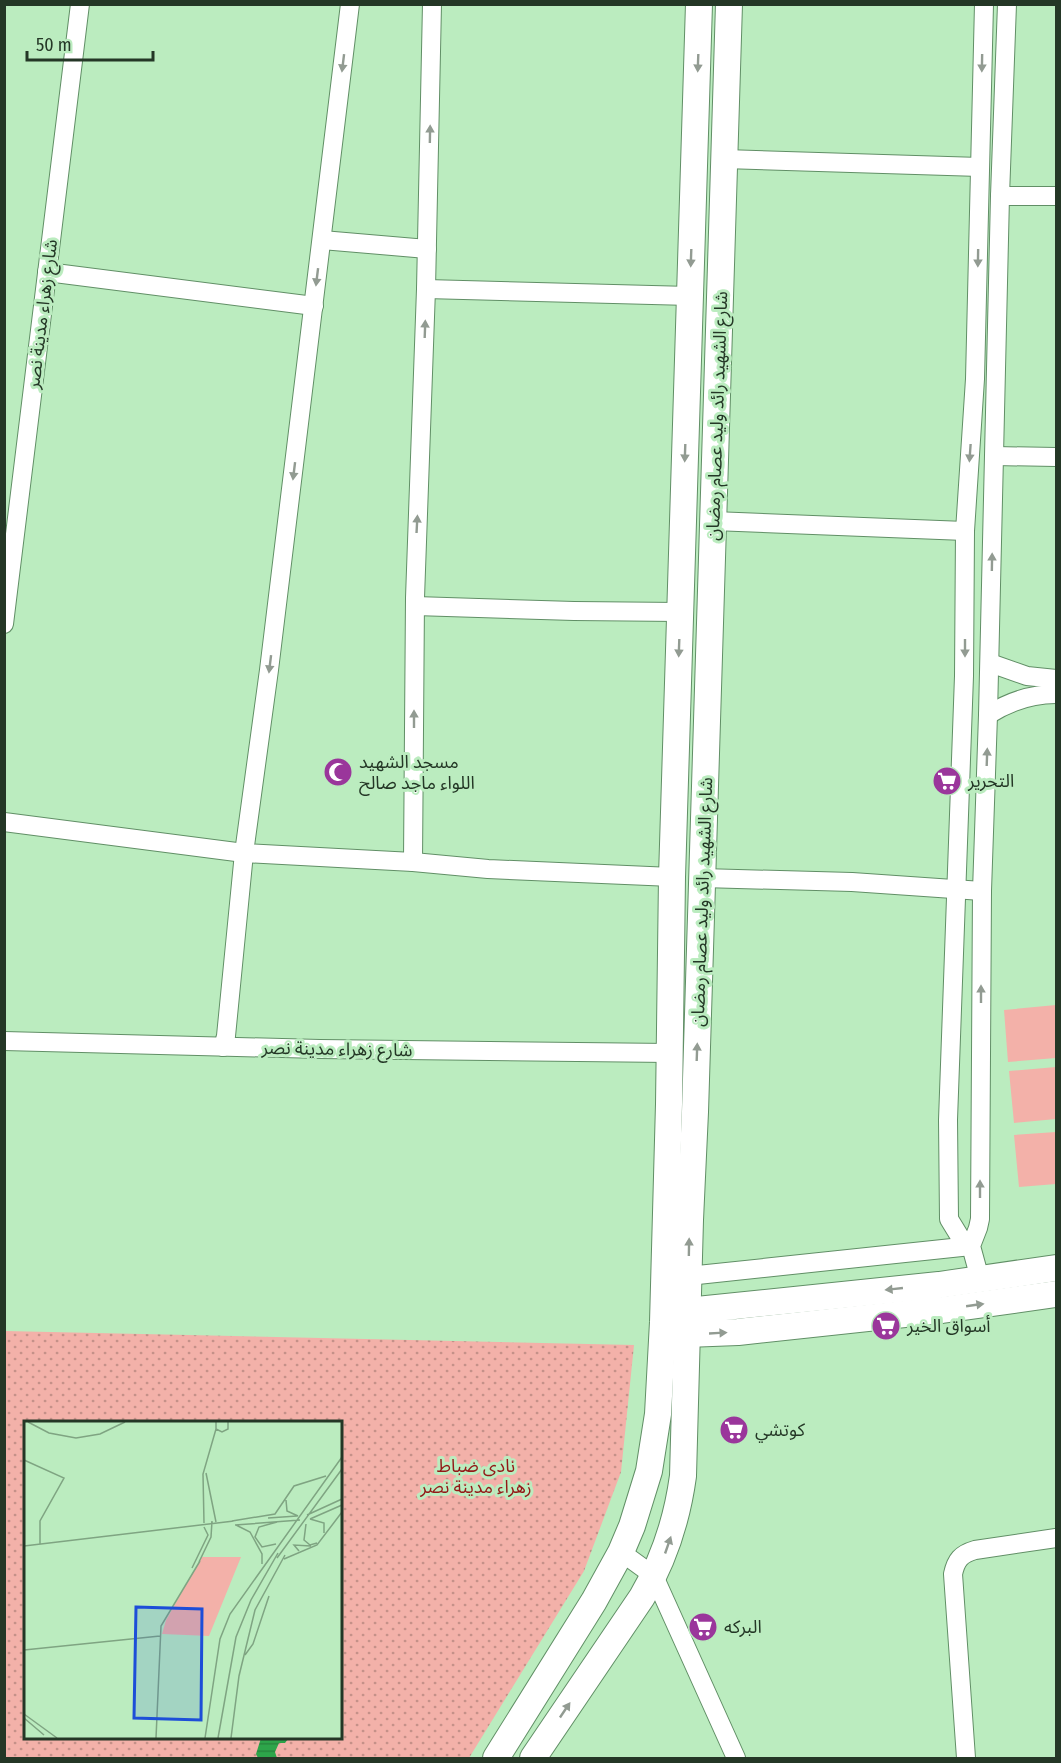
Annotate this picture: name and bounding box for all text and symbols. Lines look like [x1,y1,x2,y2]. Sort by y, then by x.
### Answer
scale bar [27,24,153,62]
text: 50 m [36,34,72,56]
one-way arrow [339,53,348,72]
one-way arrow [693,53,702,72]
one-way arrow [977,53,987,72]
one-way arrow [425,125,434,144]
street label: شارع زهراء مدينة نصر [22,238,65,392]
one-way arrow [687,248,696,267]
one-way arrow [973,248,982,267]
one-way arrow [313,268,322,287]
street label: شارع الشهيد رائد وليد عصام رمضان [702,291,735,541]
one-way arrow [420,320,429,339]
one-way arrow [681,443,690,462]
one-way arrow [965,443,975,462]
one-way arrow [289,461,298,480]
one-way arrow [413,515,422,534]
one-way arrow [987,553,997,572]
one-way arrow [675,638,684,657]
one-way arrow [960,638,969,657]
one-way arrow [265,655,275,674]
one-way arrow [409,710,419,729]
one-way arrow [982,747,991,766]
place label: مسجد الشهيد اللواء ماجد صالح [359,751,475,796]
mosque icon: مسجد الشهيد اللواء ماجد صالح [322,756,354,788]
supermarket icon: التحرير [931,765,963,797]
place label: التحرير [967,770,1014,792]
street label: شارع الشهيد رائد وليد عصام رمضان [687,777,720,1027]
one-way arrow [976,984,986,1003]
street label: شارع زهراء مدينة نصر [260,1037,413,1064]
one-way arrow [692,1042,702,1061]
one-way arrow [975,1179,985,1198]
one-way arrow [684,1237,694,1256]
one-way arrow [885,1284,904,1294]
one-way arrow [965,1301,984,1310]
supermarket icon: أسواق الخير [870,1310,902,1342]
place label: أسواق الخير [906,1315,991,1337]
one-way arrow [709,1328,728,1337]
supermarket icon: كوتشي [718,1414,750,1446]
place label: كوتشي [755,1419,805,1443]
inset map [24,1421,342,1739]
park label: نادى ضباط زهراء مدينة نصر [419,1455,532,1498]
one-way arrow [663,1535,673,1553]
supermarket icon: البركه [687,1611,719,1643]
place label: البركه [724,1616,762,1638]
one-way arrow [559,1702,571,1718]

